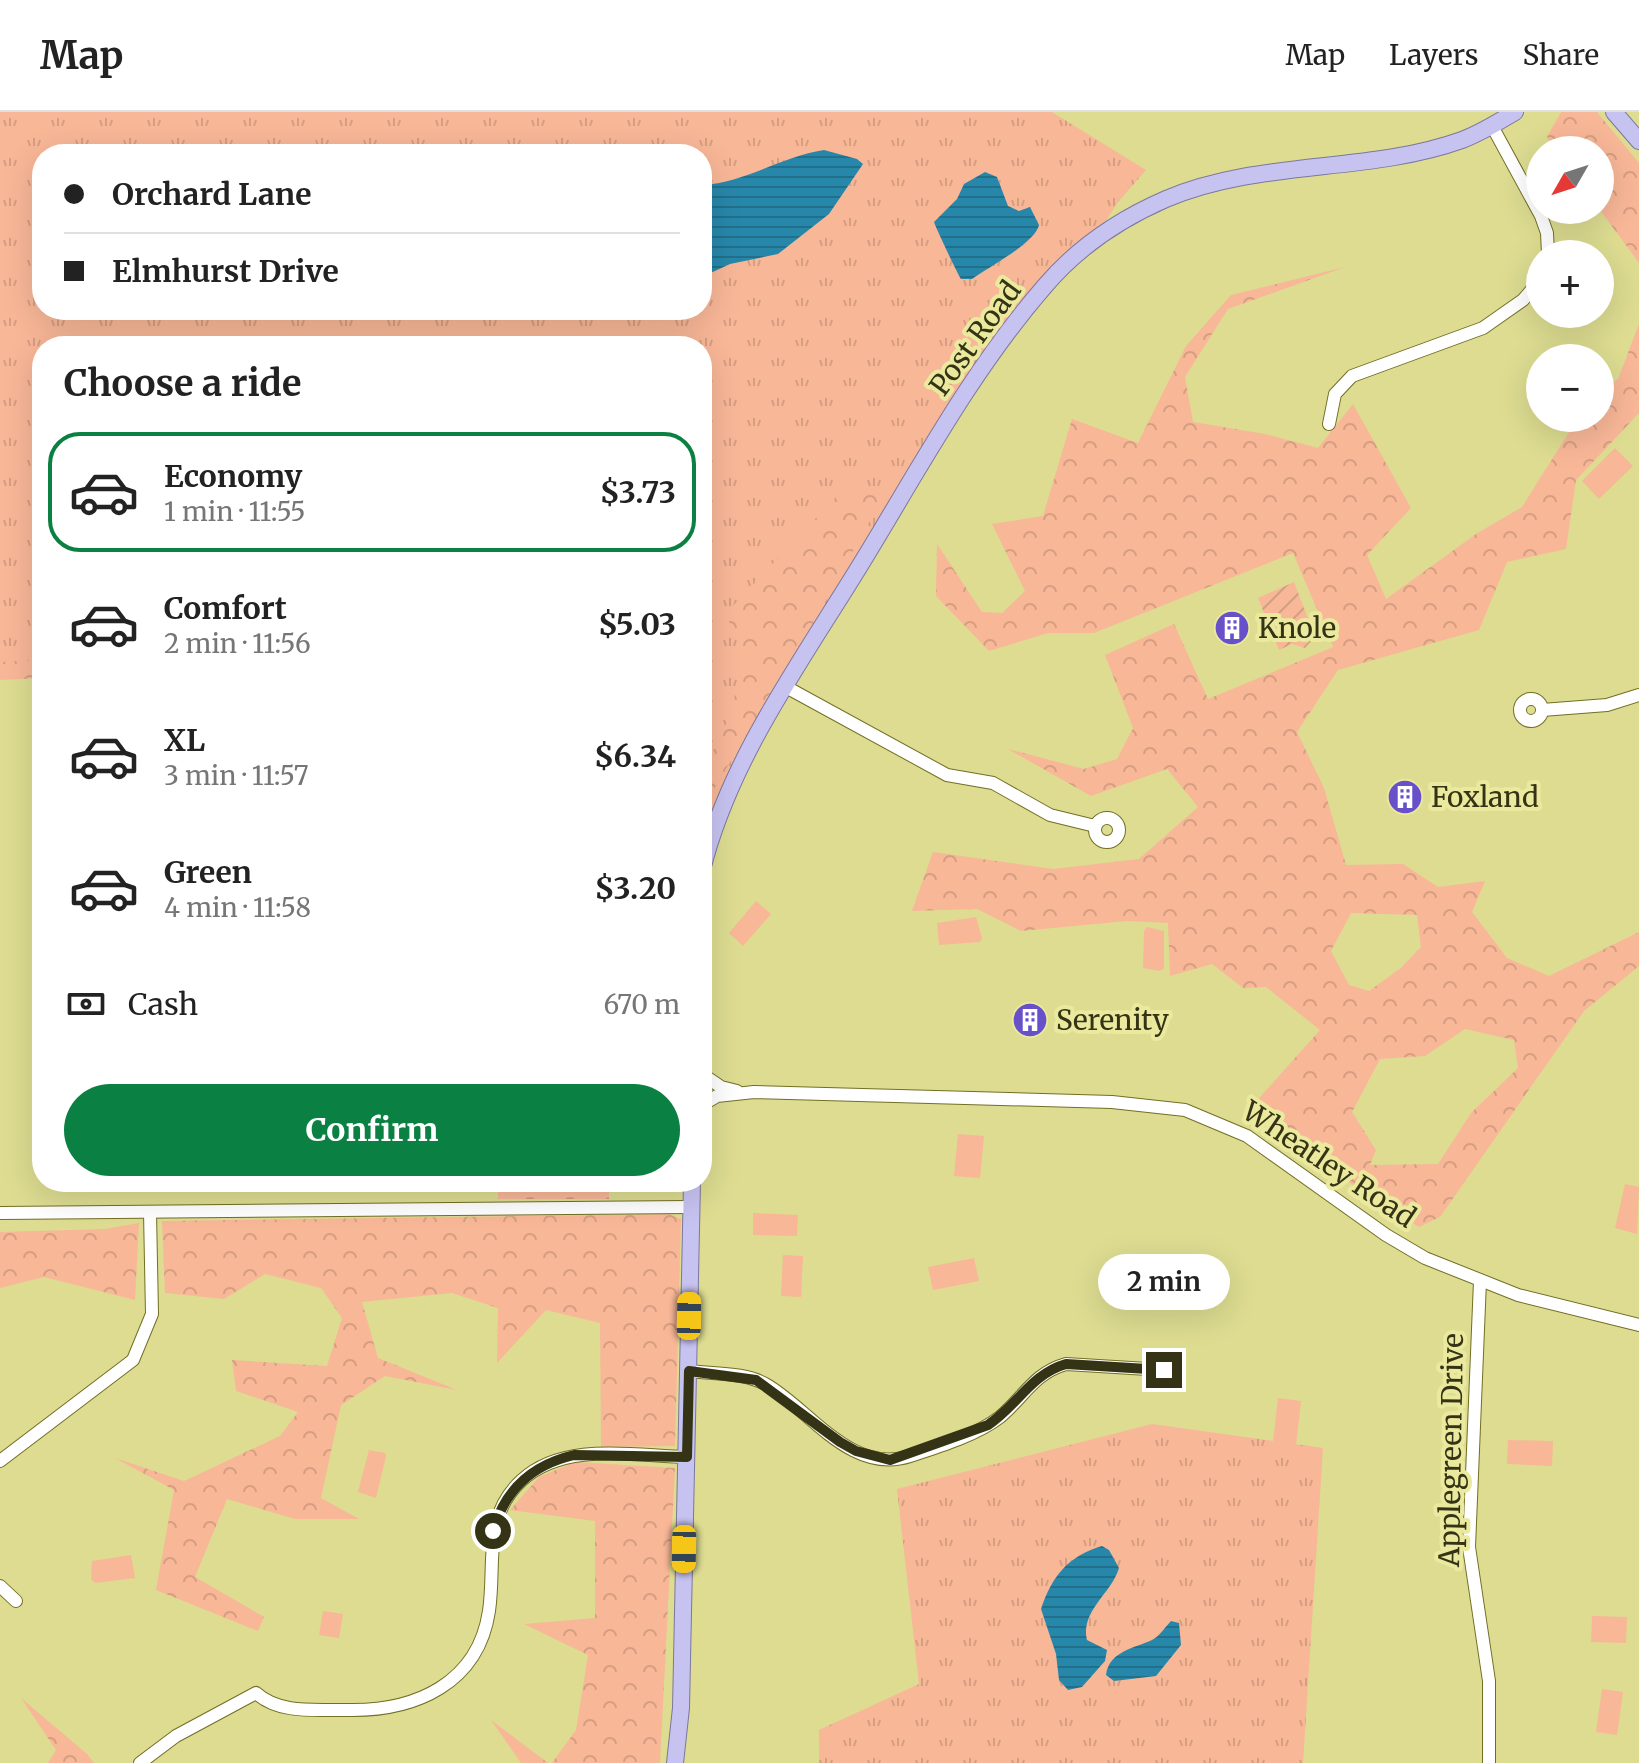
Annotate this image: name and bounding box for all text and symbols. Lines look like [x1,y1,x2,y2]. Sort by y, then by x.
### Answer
text: Map [40,32,124,79]
text: Map [1285,37,1345,73]
text: Layers [1389,37,1478,73]
text: Share [1522,37,1599,73]
north arrow [1526,136,1614,224]
map controls [1526,136,1614,432]
text: Orchard Lane [112,175,311,213]
button: + [1526,240,1614,328]
text: Elmhurst Drive [112,252,339,290]
street label: Post Road [921,273,1029,402]
button: − [1526,344,1614,432]
text: Choose a ride [64,361,301,406]
icon: car [68,456,140,528]
text: Economy [164,457,302,495]
text: $3.73 [600,473,676,511]
text: 1 min · 11:55 [164,495,306,528]
icon: car [68,588,140,660]
text: Comfort [164,589,287,627]
text: $5.03 [598,605,676,643]
building icon: Knole [1213,609,1251,647]
place label: Knole [1258,610,1336,646]
text: 2 min · 11:56 [164,627,311,660]
icon: car [68,720,140,792]
text: XL [164,721,205,759]
text: $6.34 [594,737,676,775]
text: 3 min · 11:57 [164,759,309,792]
building icon: Foxland [1386,778,1424,816]
place label: Foxland [1431,779,1539,815]
icon: car [68,852,140,924]
text: Green [164,853,252,891]
text: $3.20 [595,869,676,907]
text: 4 min · 11:58 [164,891,311,924]
icon: cash [64,982,108,1026]
text: Cash [128,985,198,1023]
text: 670 m [603,988,680,1021]
building icon: Serenity [1011,1001,1049,1039]
place label: Serenity [1056,1002,1169,1038]
button: Confirm [64,1084,680,1176]
street label: Wheatley Road [1235,1092,1423,1235]
callout: 2 min [1098,1254,1230,1310]
text: 2 min [1127,1265,1201,1298]
car [677,1292,701,1340]
street label: Applegreen Drive [1431,1333,1471,1568]
route end [1146,1352,1182,1388]
route start [475,1513,511,1549]
car [672,1525,696,1573]

